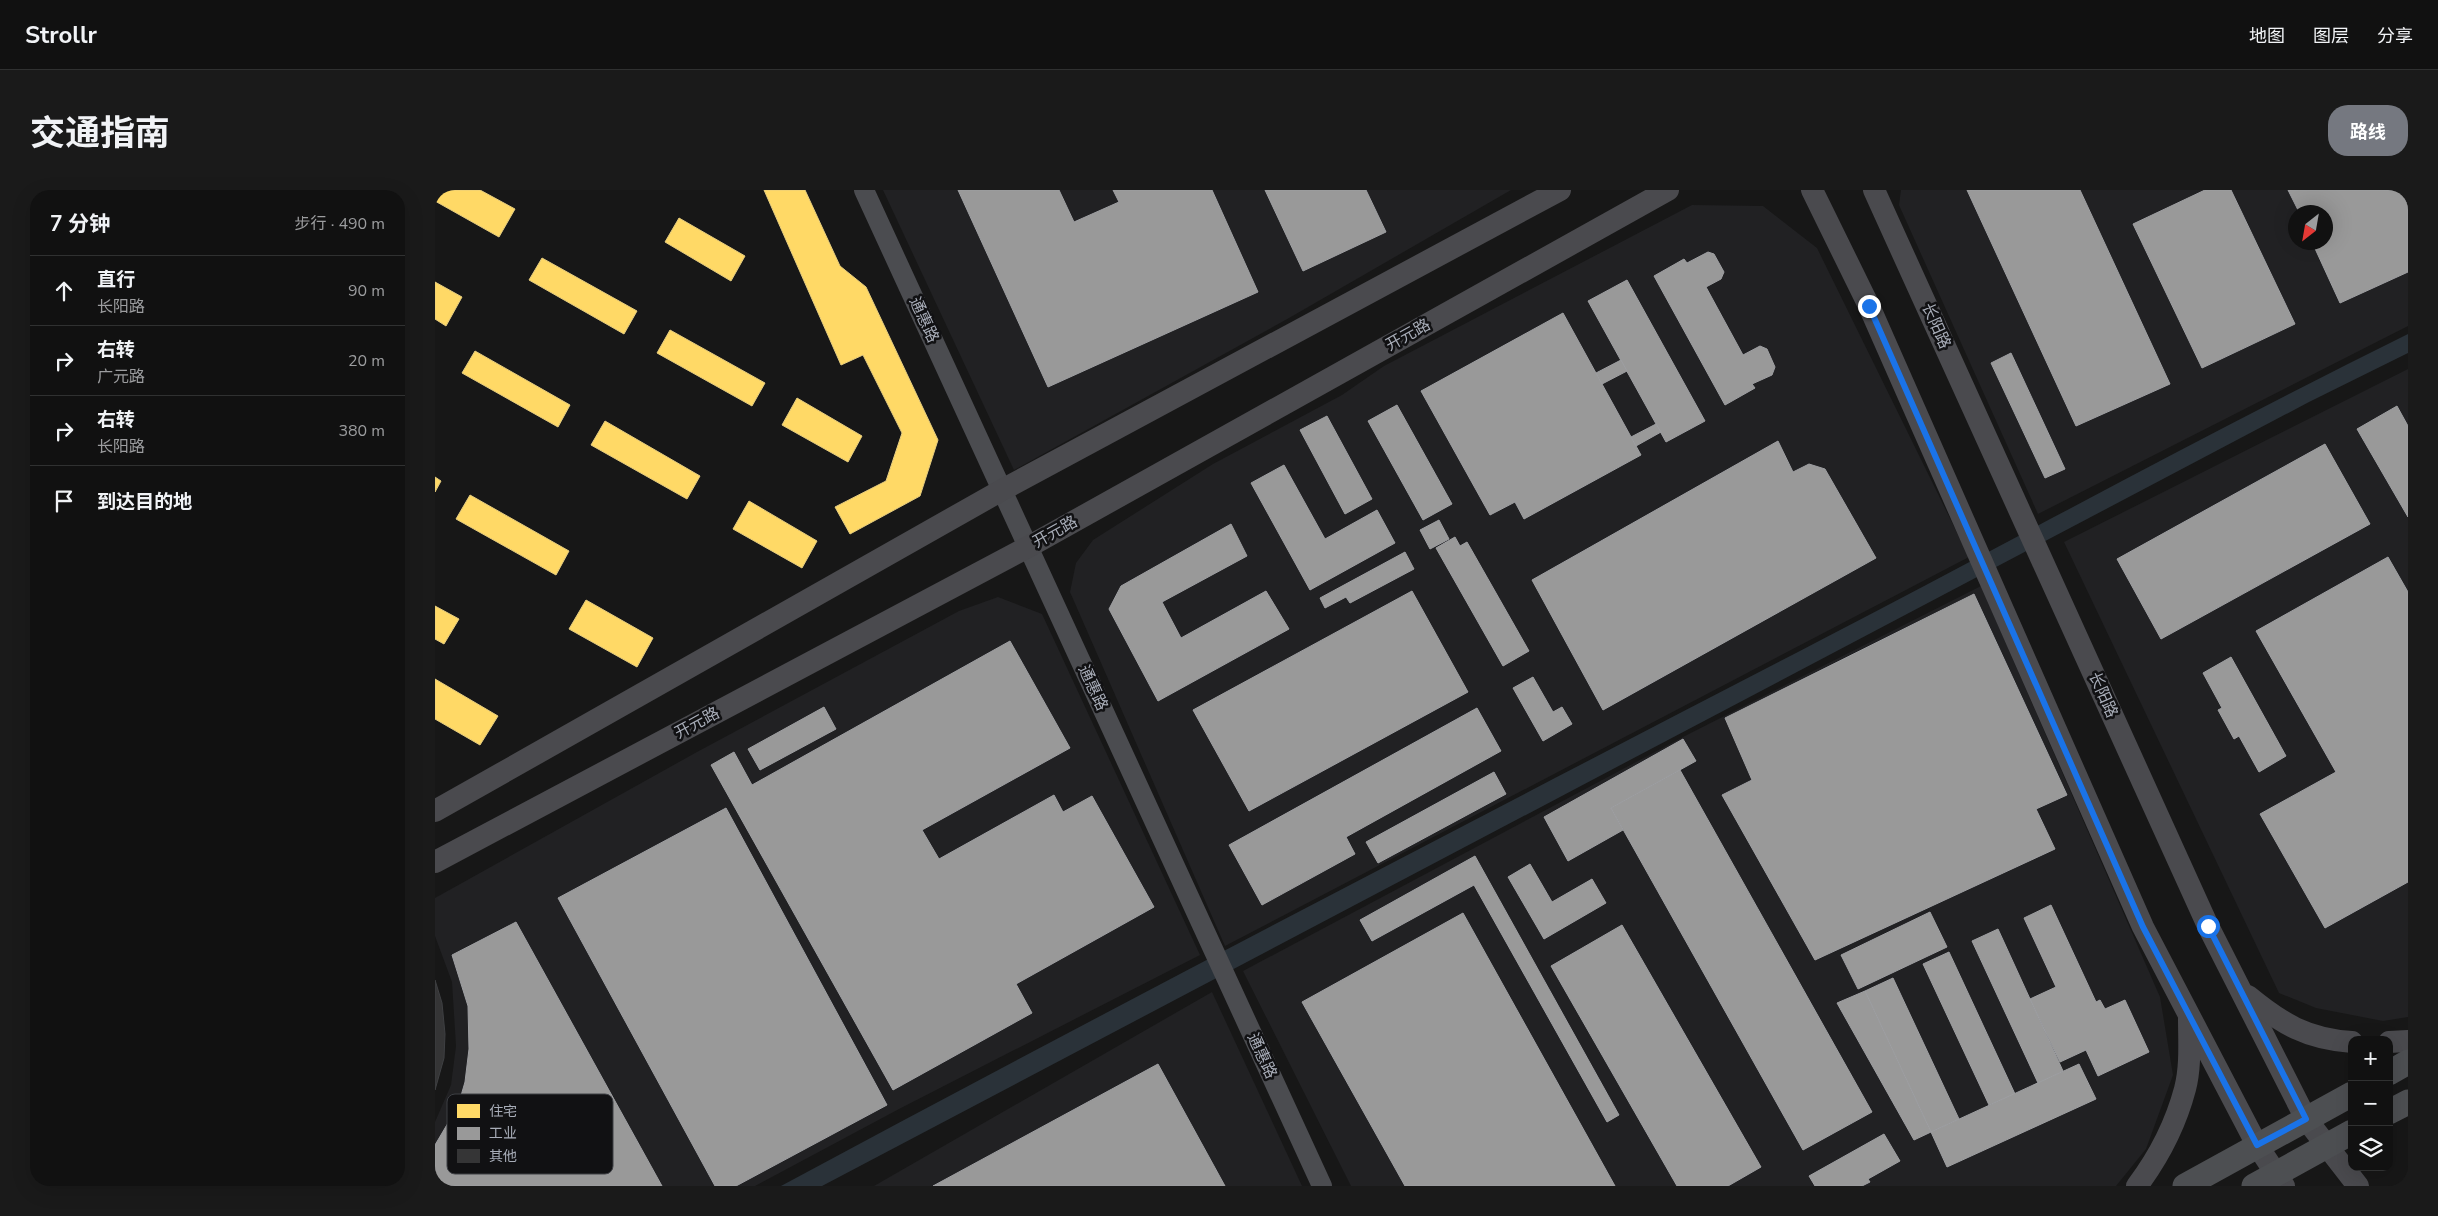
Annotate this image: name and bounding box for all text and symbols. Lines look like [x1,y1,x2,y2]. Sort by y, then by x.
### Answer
text: Strollr [25,19,97,51]
text: 地图 [2249,24,2285,48]
text: 图层 [2313,24,2349,48]
text: 分享 [2377,24,2413,48]
button: 路线 [2328,105,2408,156]
text: 交通指南 [30,110,170,157]
north arrow [2288,205,2333,250]
text: 7 分钟 [50,210,110,238]
text: 步行 · 490 m [295,213,385,235]
text: 直行 [97,267,135,293]
icon: ahead [50,277,78,305]
text: 90 m [348,280,385,302]
street label: 通惠路 [904,294,944,346]
route end [1858,295,1881,318]
text: 长阳路 [97,296,145,318]
street label: 长阳路 [1916,300,1956,352]
street label: 开元路 [1382,314,1434,356]
text: 右转 [97,337,135,363]
icon: right [50,347,78,375]
text: 20 m [348,350,385,372]
text: 广元路 [97,366,145,388]
text: 右转 [97,407,135,433]
icon: right [50,417,78,445]
text: 380 m [338,420,385,442]
text: 长阳路 [97,436,145,458]
icon: arrive [50,487,78,515]
text: 到达目的地 [97,489,192,515]
street label: 开元路 [1029,511,1081,553]
street label: 通惠路 [1073,662,1113,714]
street label: 长阳路 [2083,669,2123,721]
street label: 开元路 [671,702,723,744]
route start [2197,915,2220,938]
street label: 通惠路 [1242,1030,1282,1082]
map controls [2348,1036,2393,1171]
button: + [2348,1036,2393,1081]
button: − [2348,1081,2393,1126]
legend [447,1094,613,1174]
text: 住宅 [489,1102,517,1121]
text: 工业 [489,1124,517,1143]
button: layers [2348,1126,2393,1171]
text: 其他 [489,1147,517,1166]

